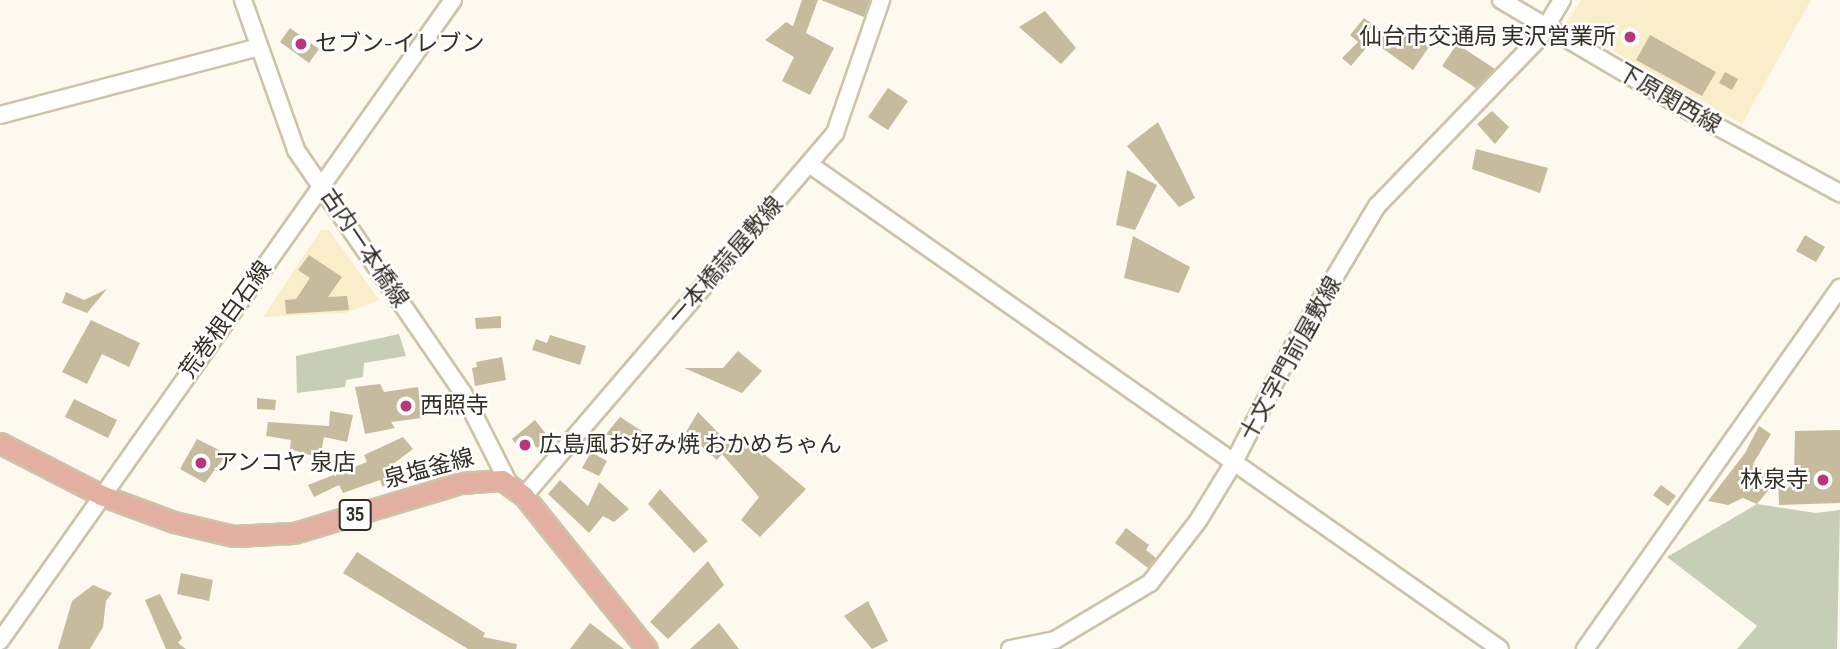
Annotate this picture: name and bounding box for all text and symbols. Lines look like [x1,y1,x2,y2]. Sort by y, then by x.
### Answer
place label: 仙台市交通局 実沢営業所 [1359,23,1616,51]
marker: 仙台市交通局 実沢営業所 [1622,29,1638,45]
place label: セブン-イレブン [315,30,484,58]
marker: セブン-イレブン [293,36,309,52]
street label: 下原関西線 [1612,58,1726,140]
street label: 古内一本橋線 [314,183,414,313]
street label: 一本橋蒜屋敷線 [663,191,789,331]
street label: 荒巻根白石線 [174,256,278,384]
street label: 十文字門前屋敷線 [1234,272,1348,446]
place label: 西照寺 [420,392,489,420]
marker: 西照寺 [398,398,414,414]
place label: 広島風お好み焼 おかめちゃん [539,431,842,459]
marker: 広島風お好み焼 おかめちゃん [517,437,533,453]
street label: 泉塩釜線 [381,444,477,494]
place label: アンコヤ 泉店 [215,449,357,477]
marker: アンコヤ 泉店 [193,455,209,471]
place label: 林泉寺 [1740,466,1809,494]
marker: 林泉寺 [1815,472,1831,488]
road number: 35 [338,498,372,532]

